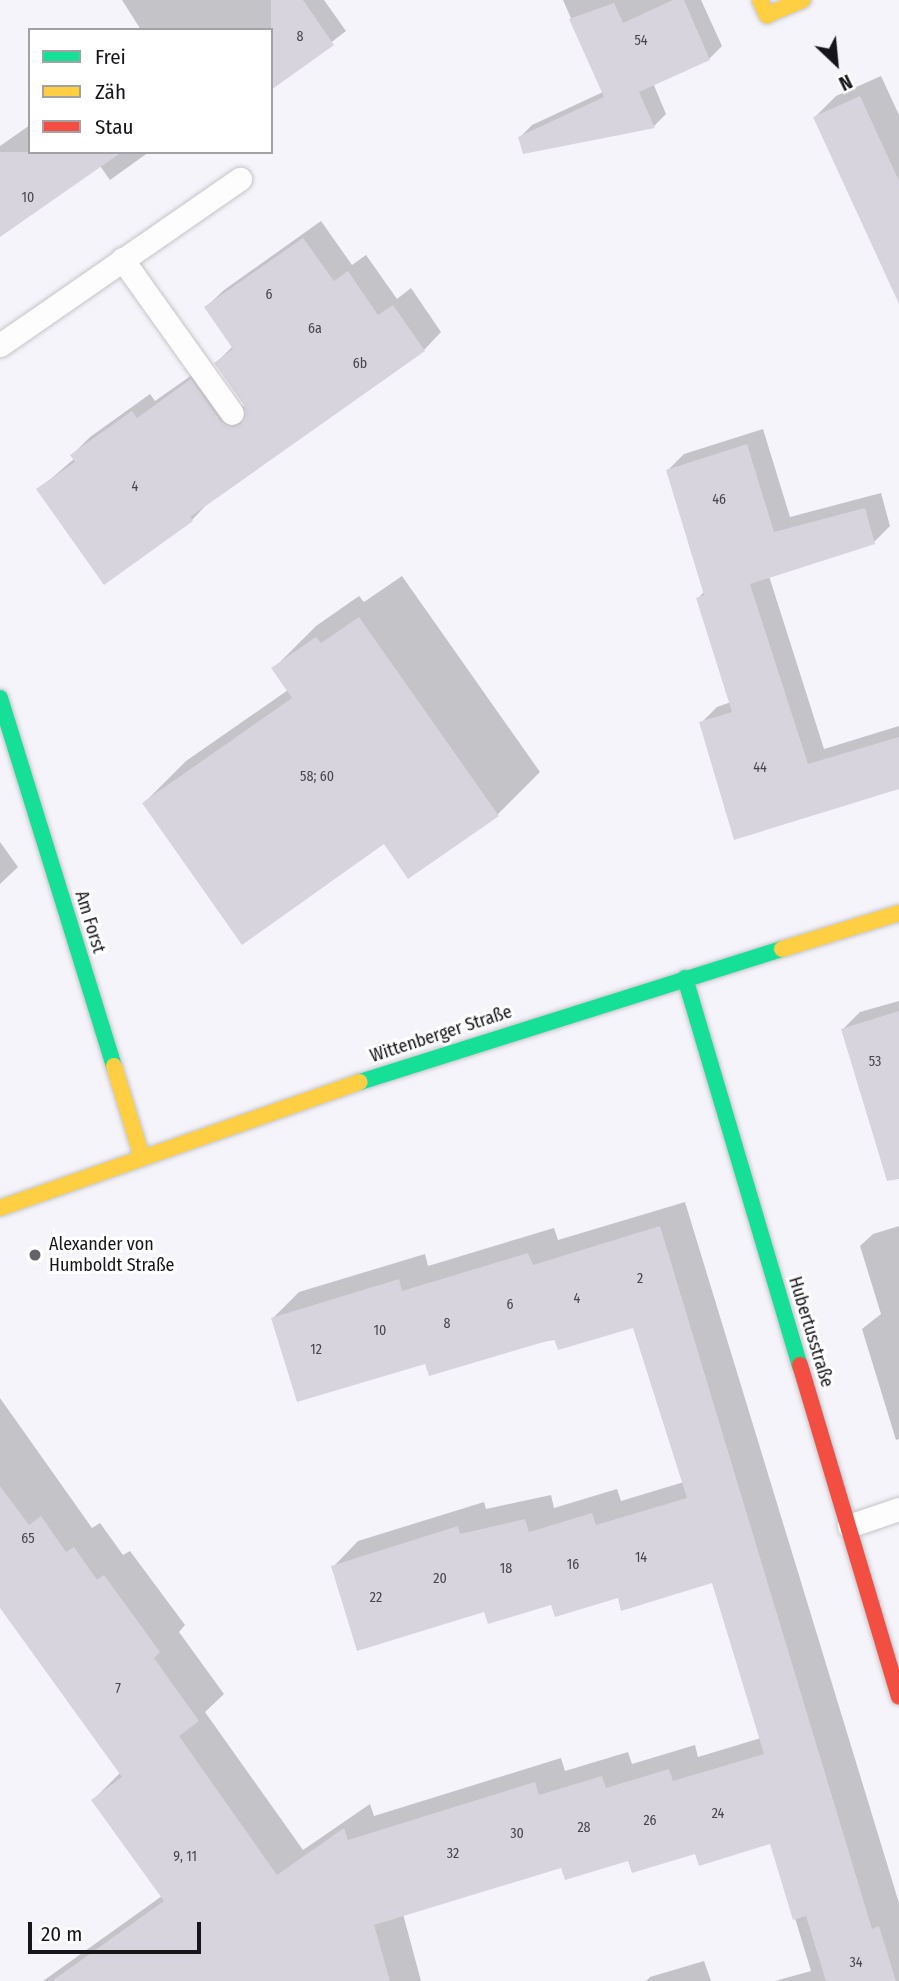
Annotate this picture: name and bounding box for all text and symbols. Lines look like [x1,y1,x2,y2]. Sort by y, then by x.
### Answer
legend [28,28,273,154]
north arrow [801,28,871,98]
house number: 8 [297,29,303,45]
house number: 54 [634,33,648,49]
text: Frei [95,44,126,70]
text: N [835,69,856,95]
text: Zäh [95,79,126,105]
text: Stau [95,114,133,140]
house number: 10 [22,190,34,206]
house number: 6 [266,287,272,303]
house number: 6a [308,321,322,337]
house number: 6b [353,356,367,372]
house number: 4 [132,479,138,495]
house number: 46 [712,492,726,508]
house number: 44 [753,760,767,776]
house number: 58; 60 [300,769,334,785]
street label: Am Forst [70,888,110,956]
street label: Wittenberger Straße [367,1001,515,1067]
house number: 53 [869,1054,881,1070]
place label: Alexander von Humboldt Straße [49,1234,175,1276]
marker: Alexander von Humboldt Straße [27,1247,43,1263]
house number: 2 [637,1271,643,1287]
street label: Hubertusstraße [784,1274,838,1390]
house number: 4 [574,1291,580,1307]
house number: 6 [507,1297,513,1313]
house number: 8 [444,1316,450,1332]
house number: 10 [374,1323,386,1339]
house number: 12 [310,1342,322,1358]
house number: 65 [21,1531,35,1547]
house number: 14 [635,1550,647,1566]
house number: 16 [567,1557,579,1573]
house number: 18 [500,1561,512,1577]
house number: 20 [433,1571,447,1587]
house number: 22 [370,1590,382,1606]
house number: 7 [115,1681,121,1697]
house number: 24 [712,1806,724,1822]
house number: 26 [643,1813,657,1829]
house number: 28 [577,1820,591,1836]
house number: 30 [510,1826,524,1842]
house number: 32 [447,1846,459,1862]
house number: 9, 11 [173,1849,197,1865]
scale bar [32,1908,205,1952]
text: 20 m [41,1921,82,1947]
house number: 34 [849,1955,863,1971]

